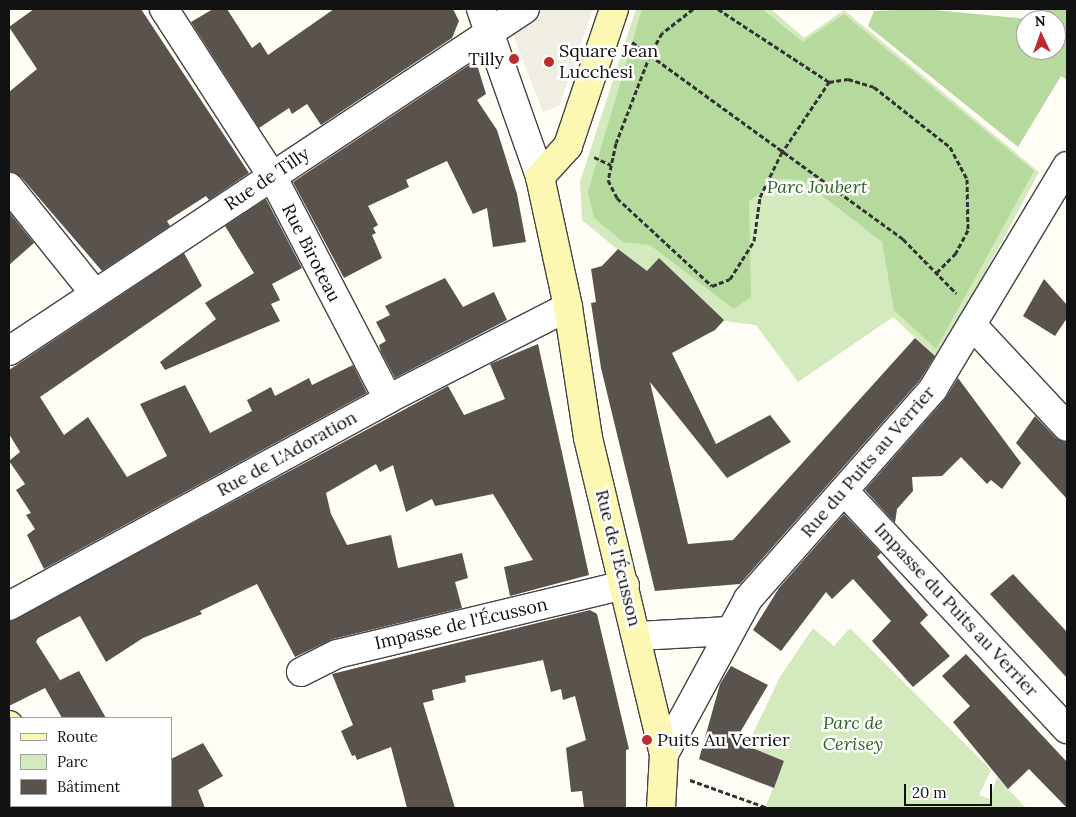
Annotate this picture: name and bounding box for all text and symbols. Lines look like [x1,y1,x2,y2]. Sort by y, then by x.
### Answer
north arrow [1016,10,1066,60]
text: N [1034,12,1046,30]
place label: Square Jean Lucchesi [559,41,658,84]
place label: Tilly [468,48,504,70]
marker: Tilly [508,53,520,65]
marker: Square Jean Lucchesi [543,56,555,68]
street label: Rue de Tilly [221,143,313,215]
park label: Parc Joubert [767,176,867,198]
street label: Rue Biroteau [277,200,345,306]
street label: Rue du Puits au Verrier [796,382,940,542]
street label: Rue de L'Adoration [213,407,361,501]
street label: Rue de l'Écusson [591,487,645,629]
street label: Impasse du Puits au Verrier [870,518,1042,702]
street label: Impasse de l'Écusson [372,594,550,654]
park label: Parc de Cerisey [823,713,883,756]
legend [10,717,172,807]
text: Route [57,727,98,746]
place label: Puits Au Verrier [657,729,790,751]
marker: Puits Au Verrier [641,734,653,746]
text: Parc [57,752,88,771]
scale bar [906,774,994,806]
text: Bâtiment [57,777,120,796]
text: 20 m [912,783,947,802]

